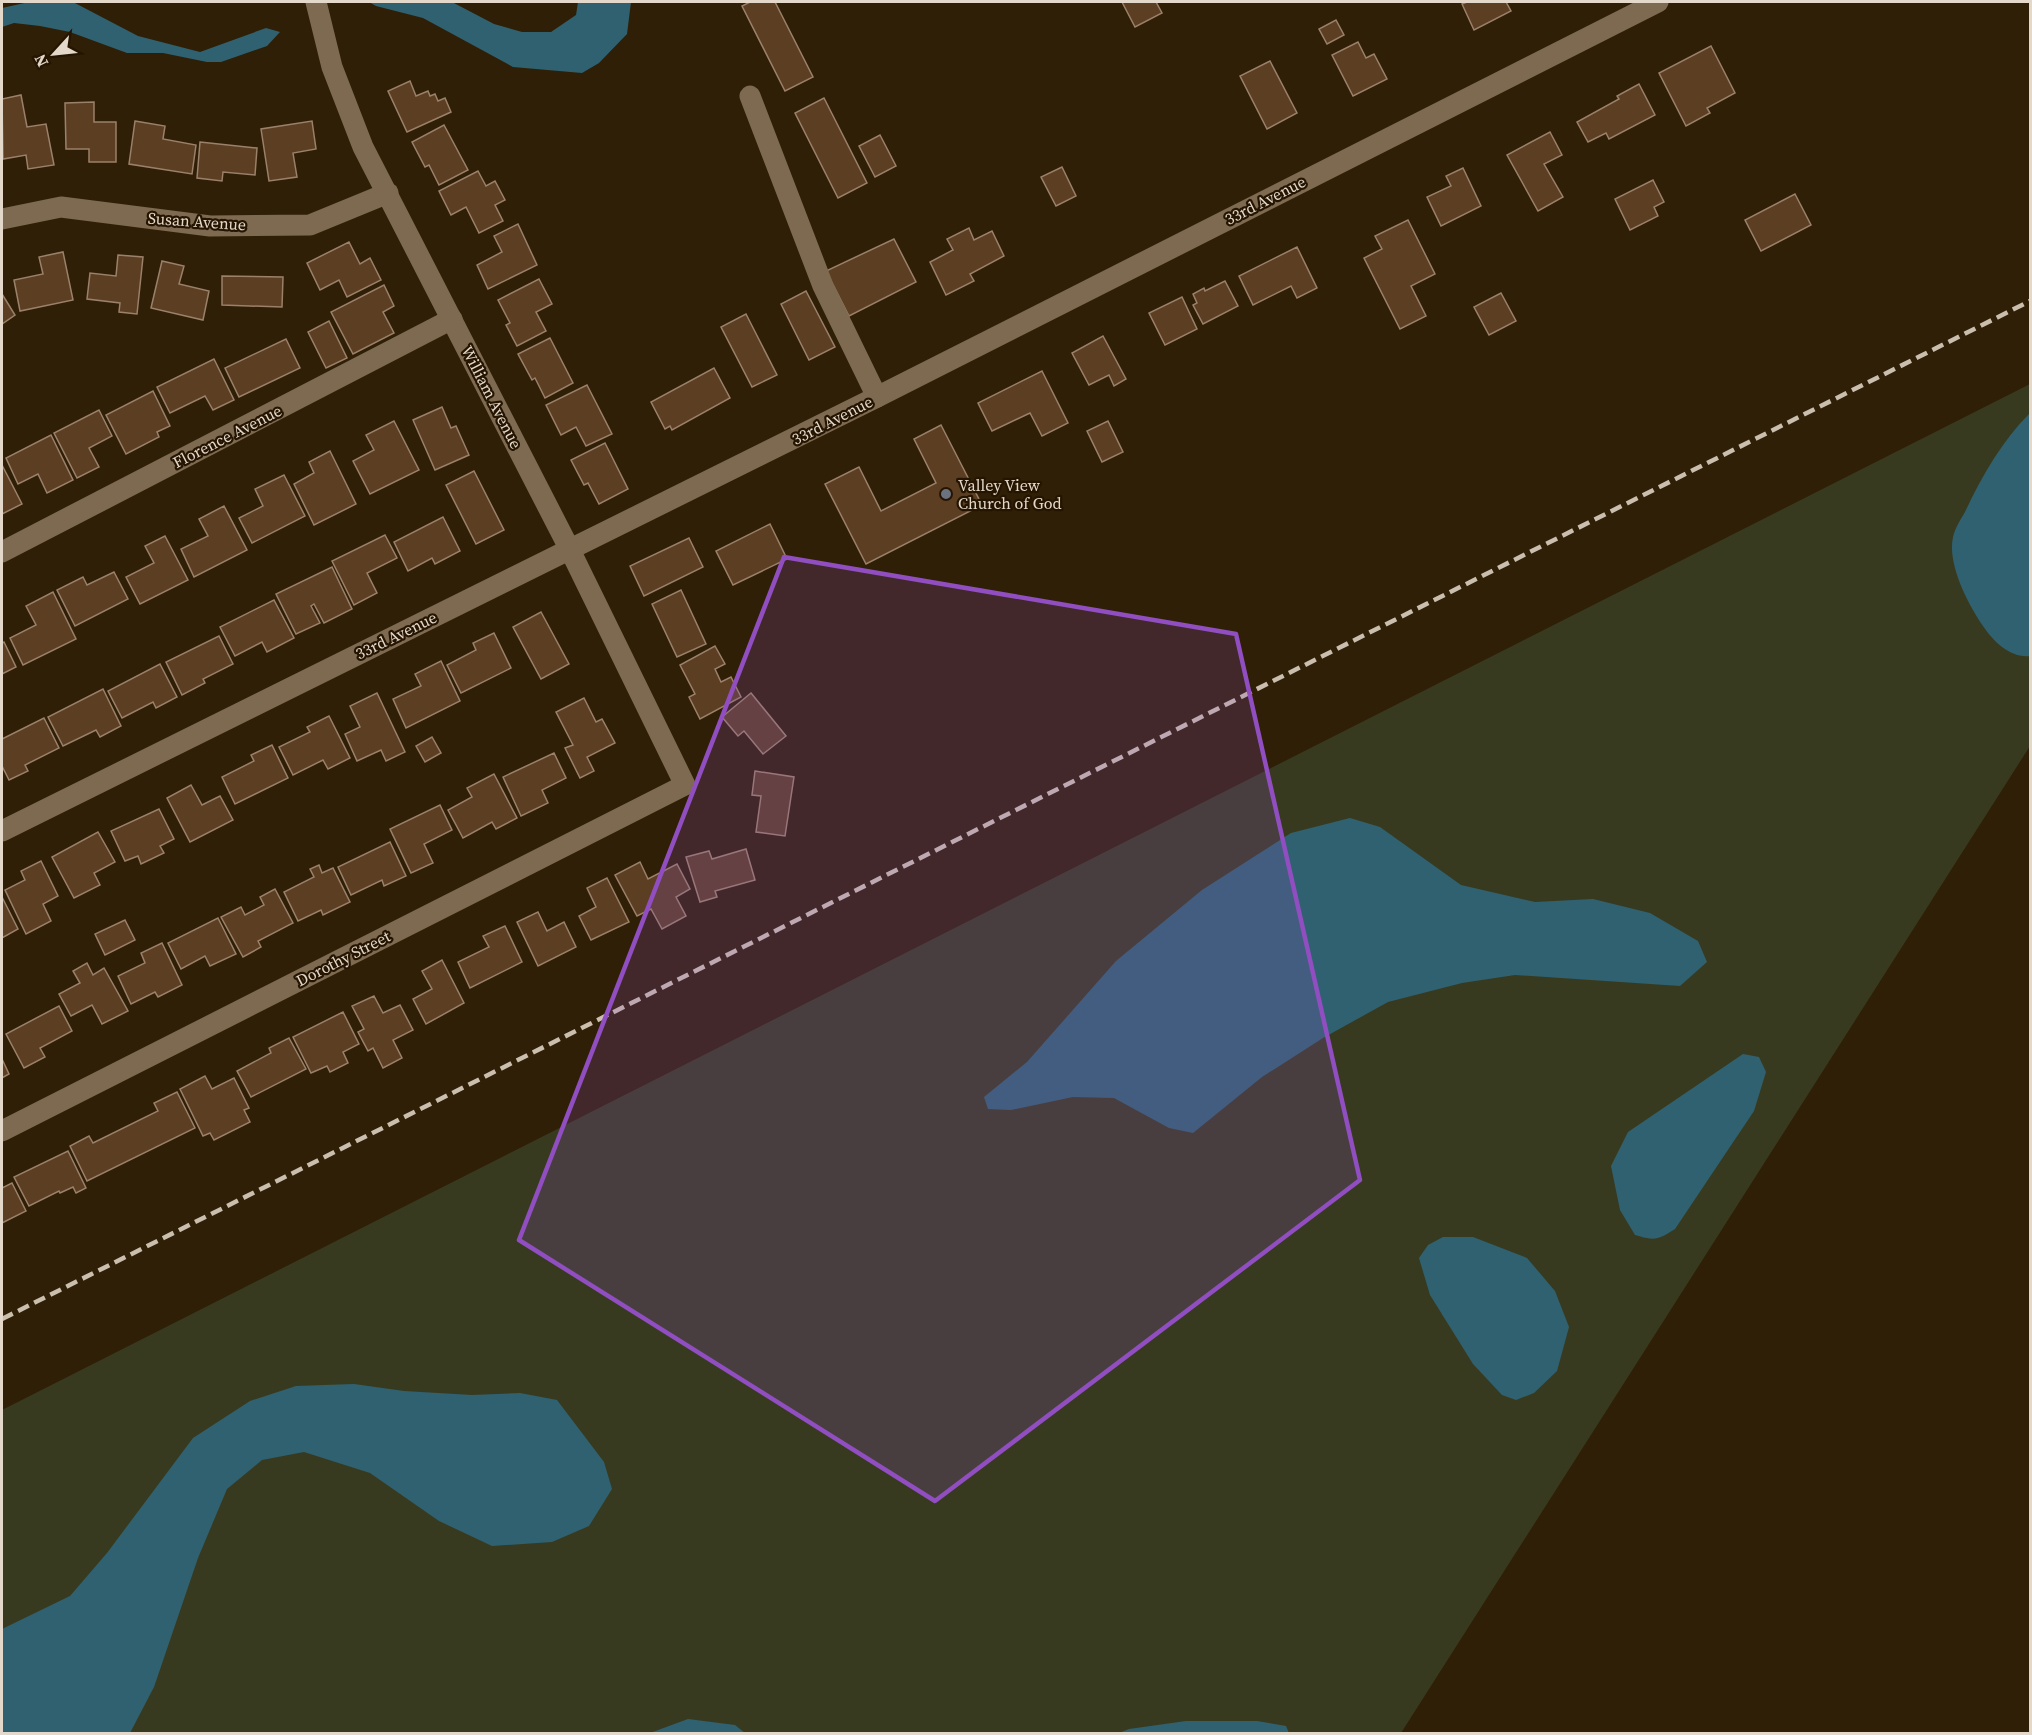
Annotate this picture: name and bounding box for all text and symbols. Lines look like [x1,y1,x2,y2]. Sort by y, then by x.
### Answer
north arrow [24,24,84,84]
text: N [28,50,53,71]
street label: 33rd Avenue [1221,170,1309,230]
street label: Susan Avenue [147,207,247,235]
street label: William Avenue [457,342,527,452]
street label: 33rd Avenue [788,390,876,450]
street label: Florence Avenue [169,399,285,473]
place label: Valley View Church of God [958,474,1062,514]
marker: Valley View Church of God [939,487,953,501]
street label: 33rd Avenue [352,606,440,664]
street label: Dorothy Street [292,924,395,991]

